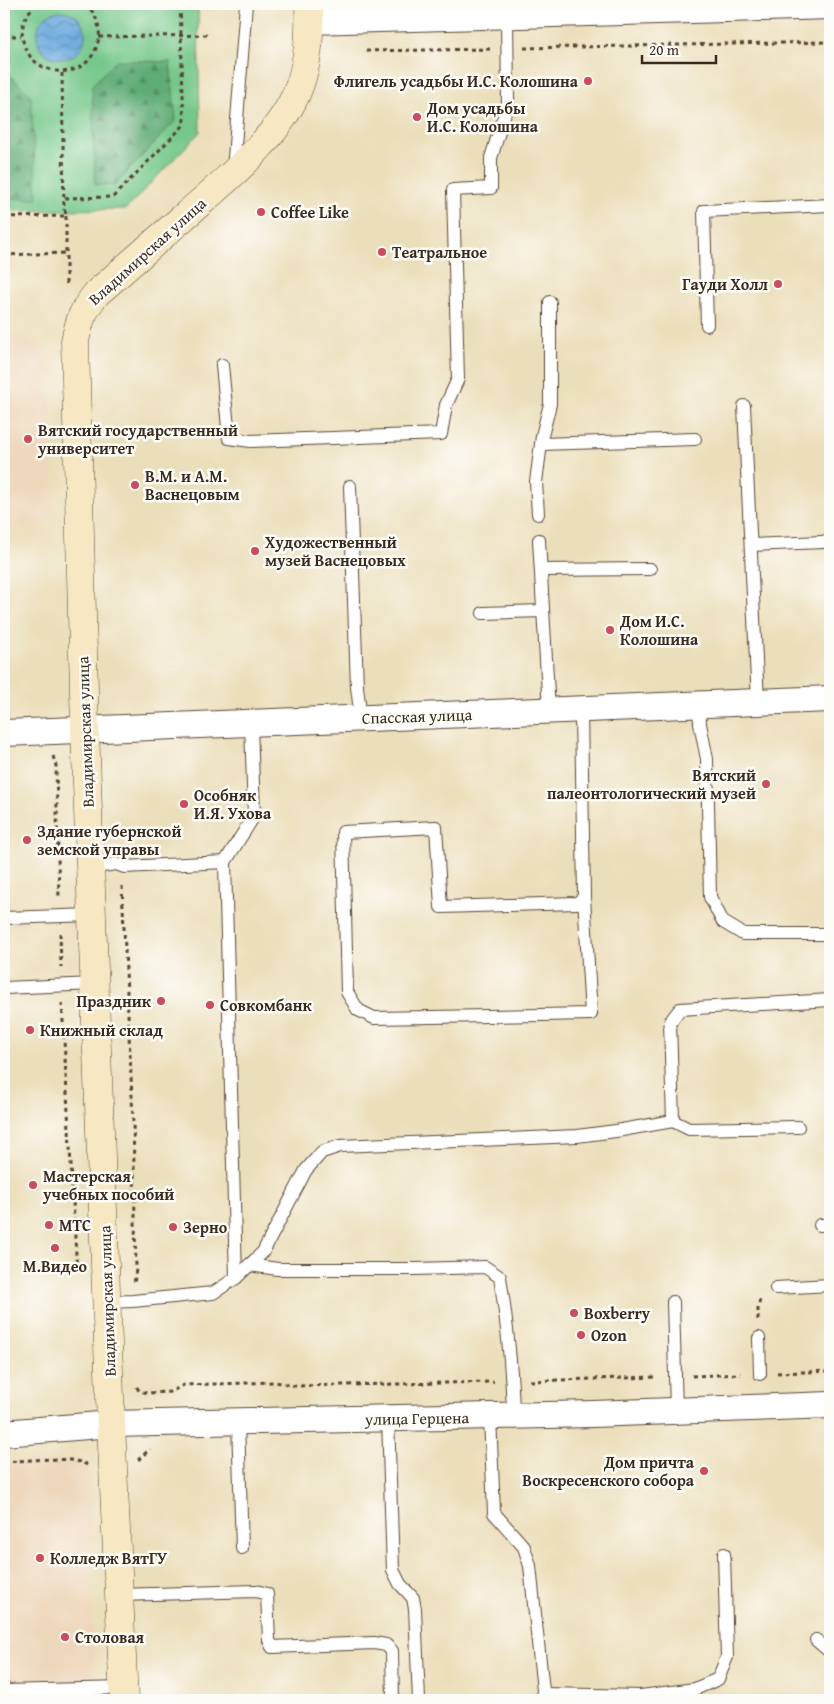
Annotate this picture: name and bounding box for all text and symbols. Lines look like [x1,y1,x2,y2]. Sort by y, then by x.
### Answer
scale bar [642,32,715,64]
text: 20 m [649,39,680,60]
place label: Флигель усадьбы И.С. Колошина [334,69,579,93]
marker: Флигель усадьбы И.С. Колошина [582,75,594,87]
place label: Дом усадьбы И.С. Колошина [426,96,539,138]
marker: Дом усадьбы И.С. Колошина [411,111,423,123]
street label: Владимирская улица [83,191,211,310]
place label: Coffee Like [271,200,349,224]
marker: Coffee Like [255,206,267,218]
place label: Театральное [392,240,487,264]
marker: Театральное [376,246,388,258]
place label: Гауди Холл [682,272,769,296]
marker: Гауди Холл [772,278,784,290]
place label: Вятский государственный университет [37,418,238,460]
marker: Вятский государственный университет [22,433,34,445]
place label: В.М. и А.М. Васнецовым [145,464,240,506]
marker: В.М. и А.М. Васнецовым [129,479,141,491]
place label: Художественный музей Васнецовых [265,530,406,572]
marker: Художественный музей Васнецовых [249,545,261,557]
place label: Дом И.С. Колошина [619,609,699,651]
marker: Дом И.С. Колошина [604,624,616,636]
street label: Владимирская улица [70,656,100,808]
street label: Спасская улица [361,702,473,730]
place label: Вятский палеонтологический музей [547,763,756,805]
marker: Вятский палеонтологический музей [760,778,772,790]
place label: Особняк И.Я. Ухова [194,783,272,825]
marker: Особняк И.Я. Ухова [178,798,190,810]
place label: Здание губернской земской управы [37,819,181,861]
marker: Здание губернской земской управы [21,834,33,846]
place label: Праздник [76,989,152,1013]
place label: Совкомбанк [220,993,312,1017]
marker: Праздник [155,995,167,1007]
marker: Совкомбанк [204,999,216,1011]
place label: Книжный склад [40,1018,163,1042]
marker: Книжный склад [24,1024,36,1036]
place label: Мастерская учебных пособий [42,1164,174,1206]
marker: Мастерская учебных пособий [27,1179,39,1191]
place label: МТС [59,1213,91,1237]
place label: Зерно [183,1215,228,1239]
marker: МТС [43,1219,55,1231]
marker: Зерно [167,1221,179,1233]
street label: Владимирская улица [92,1225,122,1377]
marker: М.Видео [49,1242,61,1254]
place label: М.Видео [23,1254,88,1278]
place label: Boxberry [584,1301,651,1325]
marker: Boxberry [568,1307,580,1319]
place label: Ozon [591,1323,627,1347]
marker: Ozon [575,1329,587,1341]
street label: улица Герцена [364,1405,470,1431]
place label: Дом причта Воскресенского собора [522,1450,695,1492]
marker: Дом причта Воскресенского собора [698,1465,710,1477]
place label: Колледж ВятГУ [50,1546,167,1570]
marker: Колледж ВятГУ [34,1552,46,1564]
place label: Столовая [75,1625,145,1649]
marker: Столовая [59,1631,71,1643]

